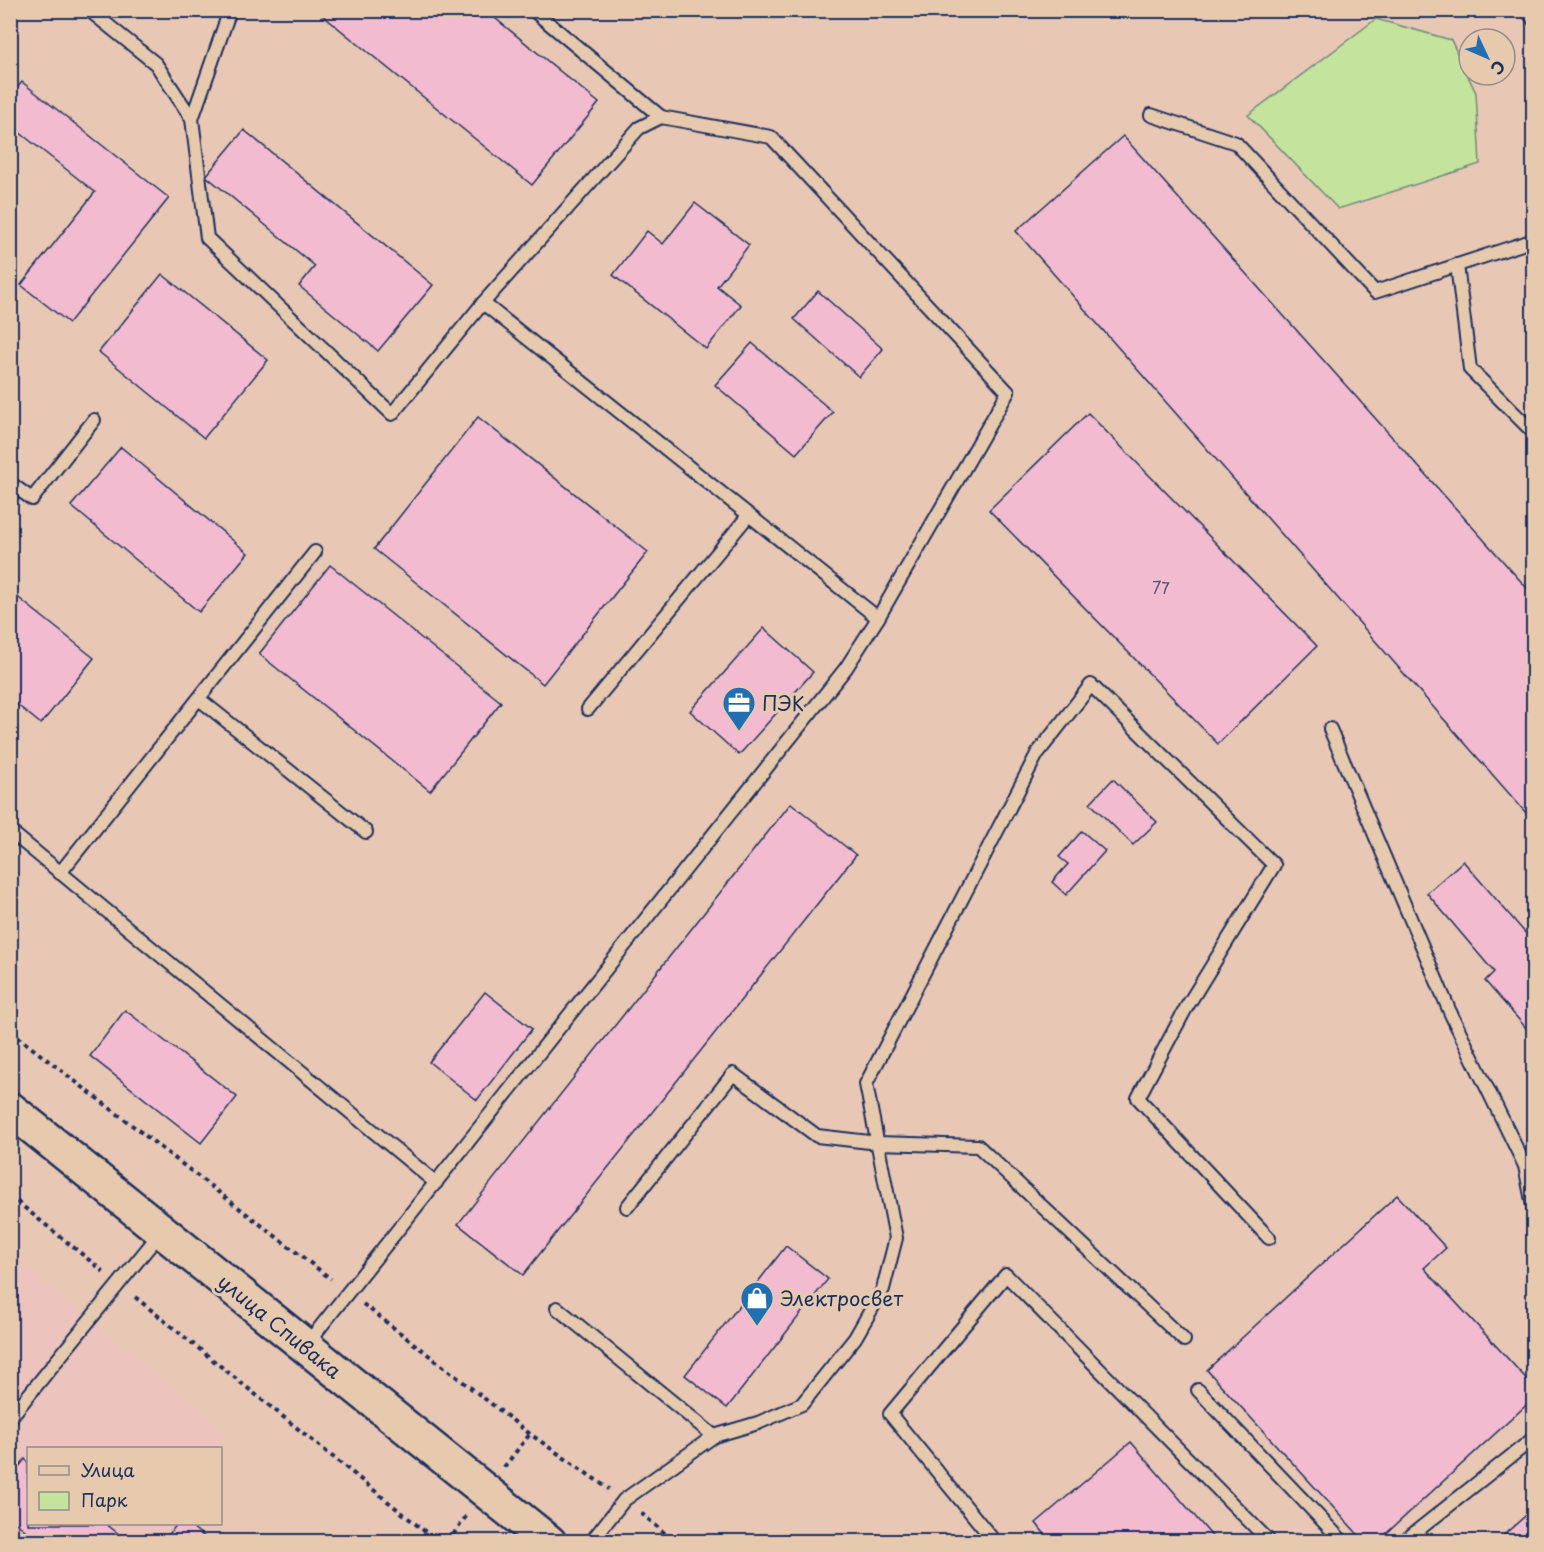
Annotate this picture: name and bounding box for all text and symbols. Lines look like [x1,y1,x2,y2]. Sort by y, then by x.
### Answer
north arrow [1457,27,1517,87]
text: С [1486,55,1511,81]
house number: 77 [1152,575,1170,599]
office icon: ПЭК [721,685,757,732]
place label: ПЭК [762,688,804,718]
street label: улица Спивака [212,1267,349,1386]
shop icon: Электросвет [739,1280,775,1327]
place label: Электросвет [780,1283,904,1313]
legend [27,1447,222,1525]
text: Улица [81,1456,135,1483]
text: Парк [81,1486,128,1513]

